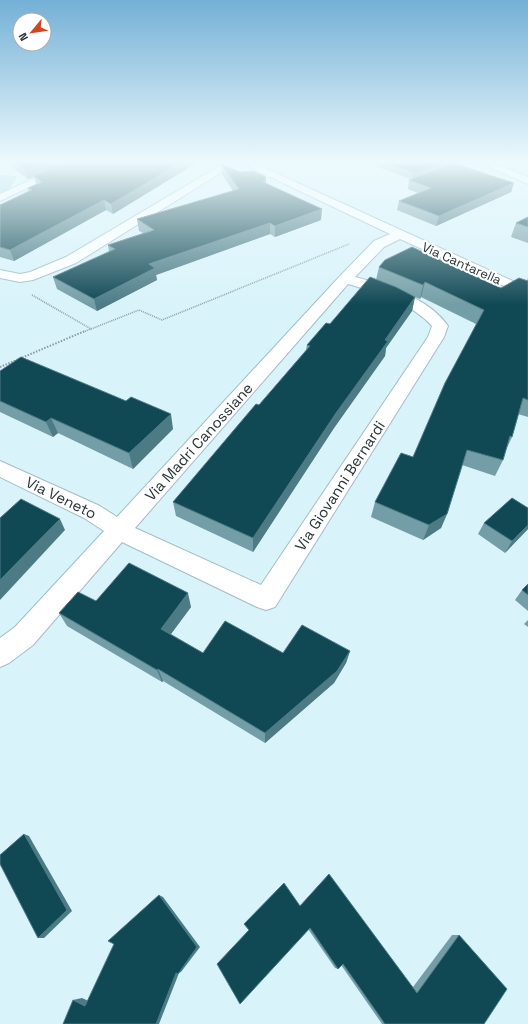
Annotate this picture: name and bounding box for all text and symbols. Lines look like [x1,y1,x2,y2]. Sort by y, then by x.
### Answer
north arrow [12,12,52,52]
text: N [15,30,31,43]
street label: Via Cantarella [419,238,505,289]
street label: Via Madri Canossiane [141,379,257,505]
street label: Via Giovanni Bernardi [290,417,389,554]
street label: Via Veneto [23,472,100,523]

